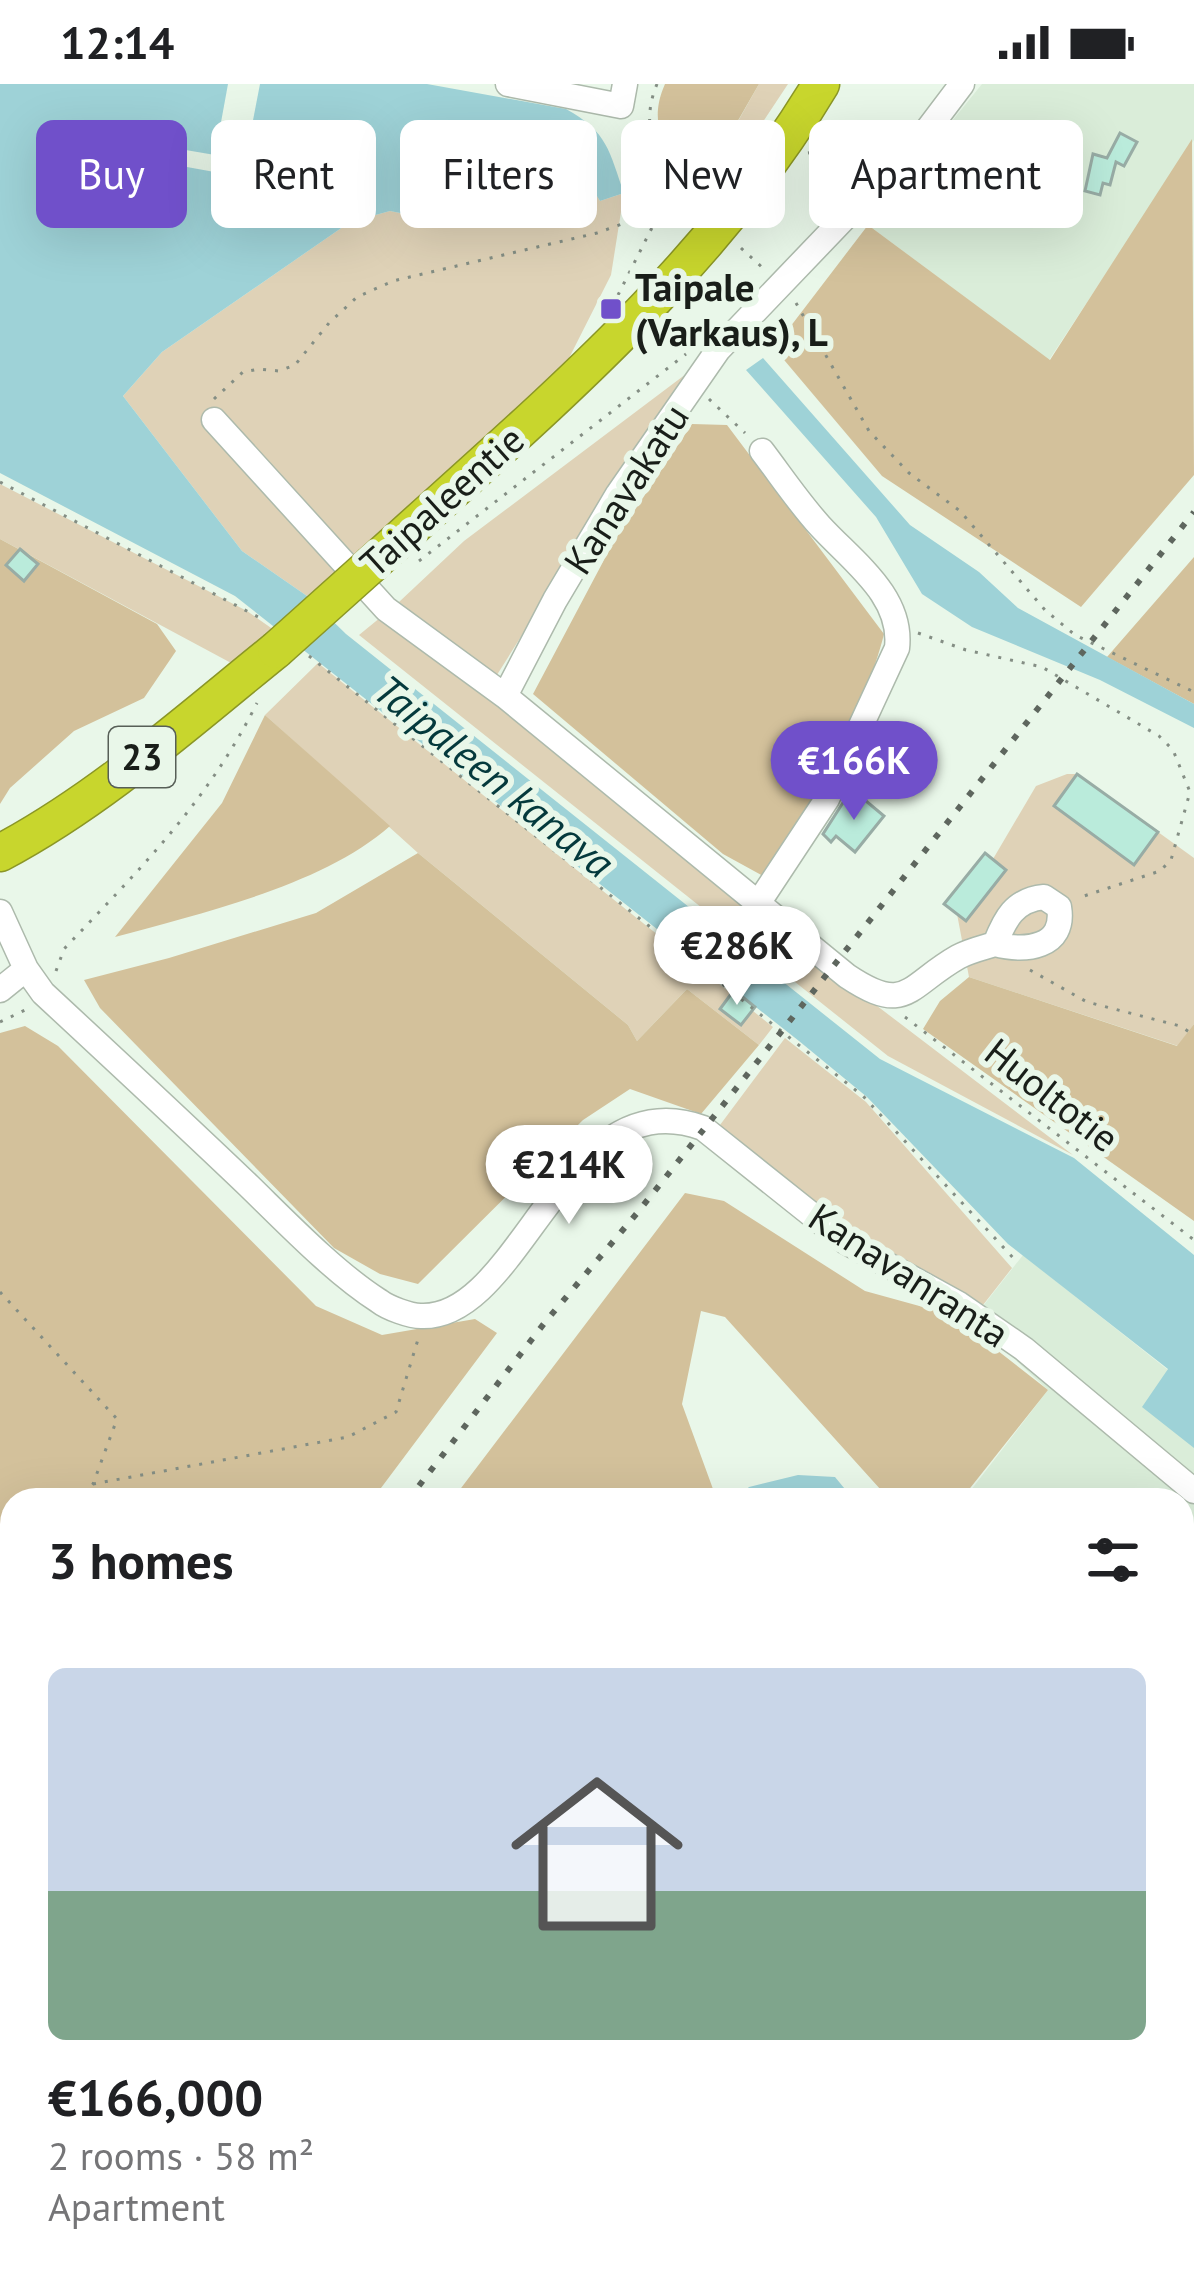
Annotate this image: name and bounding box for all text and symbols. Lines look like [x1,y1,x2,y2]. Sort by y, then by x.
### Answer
text: 12:14 [60,13,174,71]
chip: Buy [36,120,187,228]
chip: Rent [211,120,376,228]
chip: Filters [400,120,597,228]
chip: New [621,120,785,228]
chip: Apartment [809,120,1083,228]
place label: Taipale (Varkaus), L [635,261,828,357]
marker: Taipale (Varkaus), L [598,296,624,322]
street label: Kanavakatu [552,394,700,584]
street label: Taipaleentie [349,414,534,588]
water label: Taipaleen kanava [363,662,626,890]
pin: €166K [770,721,938,823]
road number: 23 [109,727,175,787]
text: €166K [798,734,910,785]
pin: €286K [653,906,821,1008]
text: €286K [681,919,793,970]
street label: Huoltotie [975,1026,1130,1163]
pin: €214K [485,1125,653,1227]
text: €214K [513,1138,625,1189]
street label: Kanavanranta [799,1191,1019,1358]
text: 3 homes [48,1527,234,1593]
icon: filters [1080,1527,1146,1593]
icon: home [489,1746,705,1962]
text: €166,000 [48,2064,263,2130]
text: 2 rooms · 58 m² [48,2130,314,2181]
text: Apartment [48,2181,225,2232]

